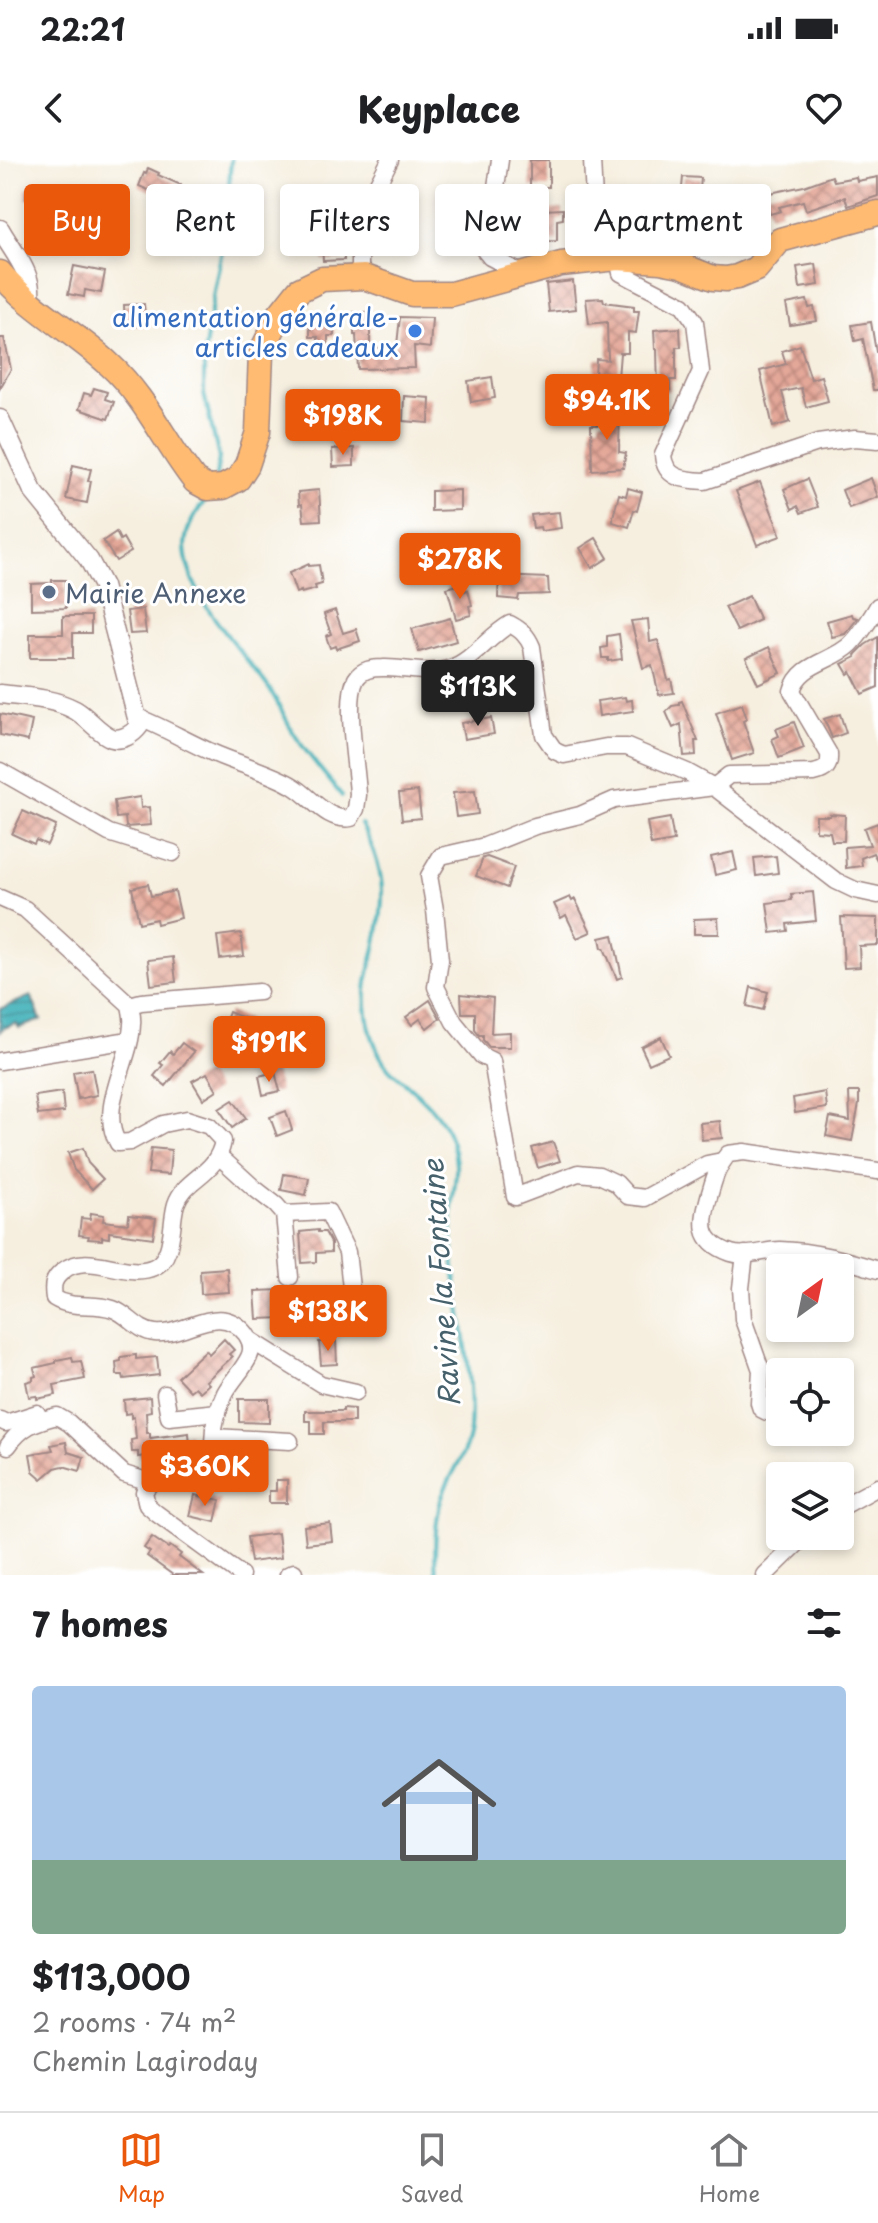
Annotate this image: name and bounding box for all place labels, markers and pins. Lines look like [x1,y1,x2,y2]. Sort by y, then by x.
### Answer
place label: alimentation générale- articles cadeaux [112,297,399,366]
marker: alimentation générale- articles cadeaux [406,322,424,340]
pin: $94.1K [542,374,672,442]
pin: $198K [287,389,399,457]
pin: $278K [404,533,516,601]
place label: Mairie Annexe [65,573,246,612]
marker: Mairie Annexe [40,583,58,601]
pin: $113K [422,660,534,728]
pin: $191K [213,1016,325,1084]
pin: $138K [272,1285,384,1353]
pin: $360K [149,1440,261,1508]

